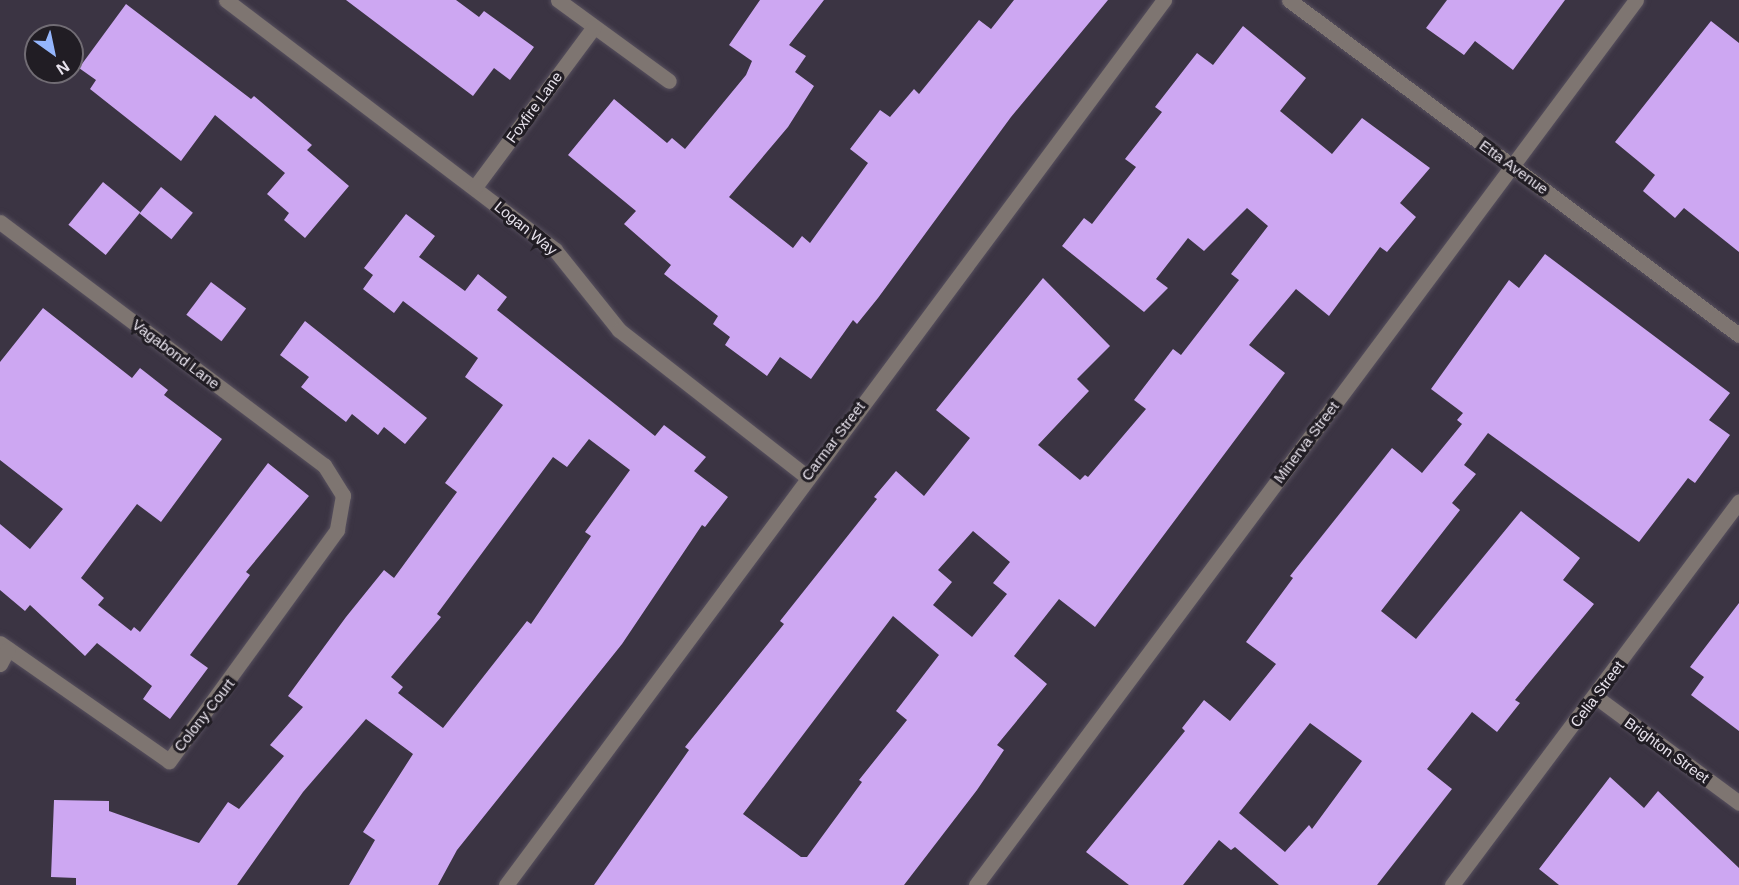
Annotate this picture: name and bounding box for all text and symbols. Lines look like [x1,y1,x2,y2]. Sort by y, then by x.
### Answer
north arrow [24,24,84,84]
text: N [54,58,72,78]
street label: Foxfire Lane [502,68,566,146]
street label: Etta Avenue [1476,136,1552,198]
street label: Logan Way [491,197,561,259]
street label: Vagabond Lane [129,315,223,393]
street label: Carmar Street [797,398,869,484]
street label: Minerva Street [1269,398,1343,486]
street label: Celia Street [1566,657,1628,731]
street label: Colony Court [170,675,238,755]
street label: Brighton Street [1621,713,1713,787]

